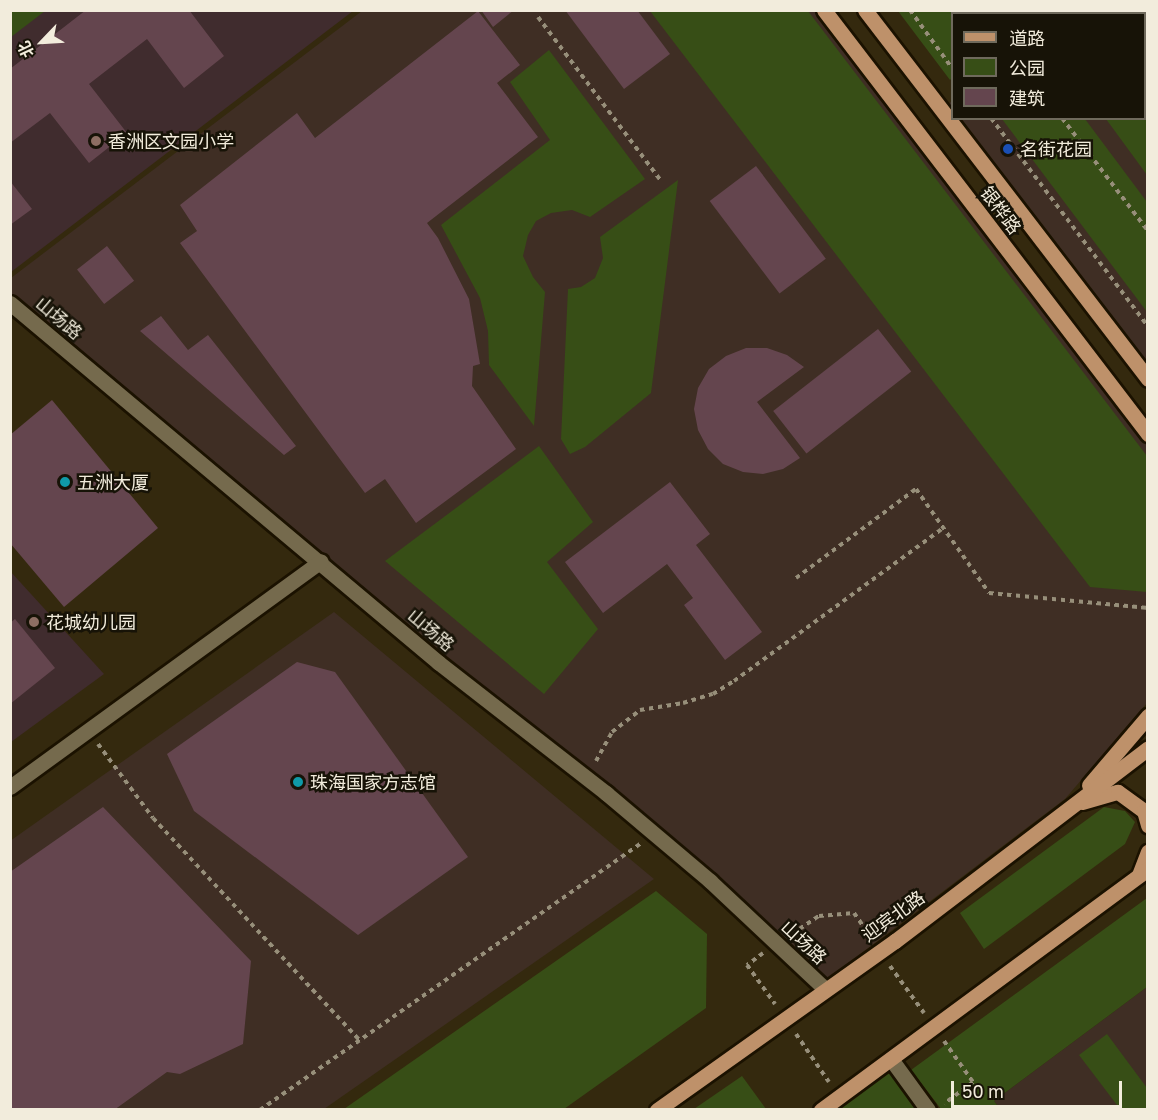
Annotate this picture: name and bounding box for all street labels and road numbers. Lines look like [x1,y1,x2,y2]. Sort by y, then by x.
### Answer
street label: 银桦路 [976,182,1026,238]
street label: 山场路 [31,292,87,344]
street label: 山场路 [403,604,459,656]
street label: 迎宾北路 [858,886,928,946]
street label: 山场路 [777,916,831,968]

